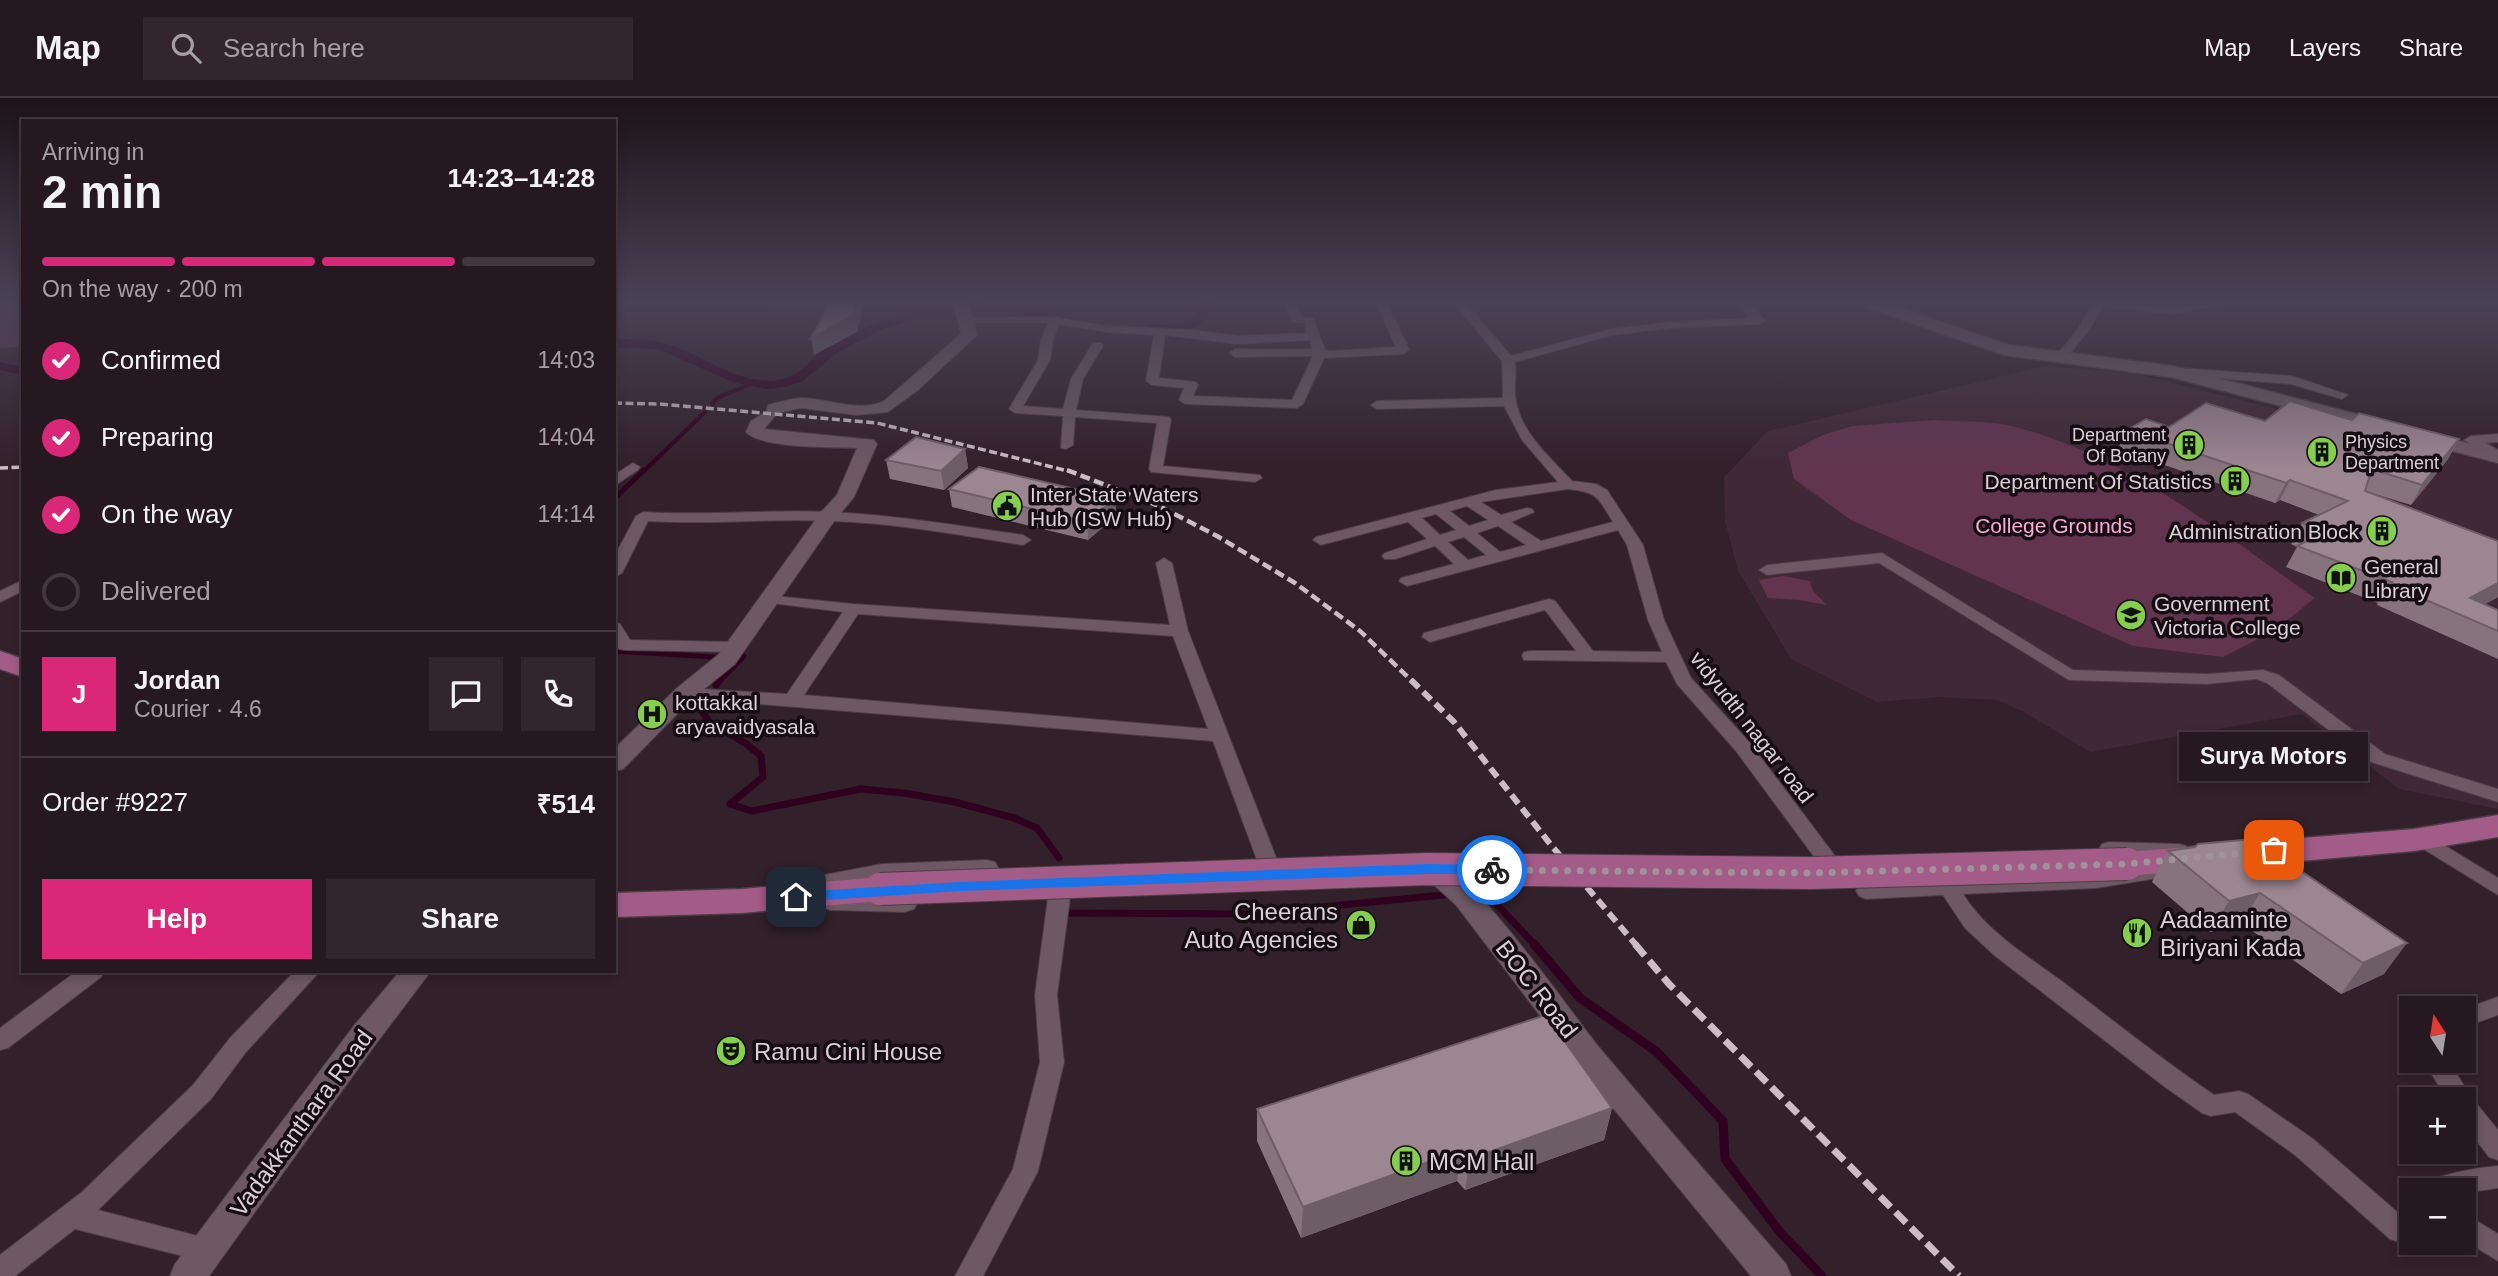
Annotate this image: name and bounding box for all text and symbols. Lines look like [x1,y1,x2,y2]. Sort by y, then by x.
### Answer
search box [143,17,633,80]
text: Map [35,29,101,66]
icon: search [167,29,205,67]
text: Search here [223,33,365,63]
text: Map [2204,34,2251,61]
text: Layers [2289,34,2361,61]
text: Share [2399,34,2463,61]
text: Arriving in [42,139,144,165]
text: 14:23–14:28 [448,163,595,193]
text: 2 min [42,166,162,218]
text: On the way · 200 m [42,276,243,302]
icon: check [42,342,80,380]
text: Confirmed [101,345,221,375]
text: 14:03 [537,347,595,373]
icon: check [42,419,80,457]
text: Preparing [101,422,214,452]
text: 14:04 [537,424,595,450]
place label: Department Of Botany [2072,425,2166,466]
building icon: Department Of Botany [2172,428,2206,462]
place label: Physics Department [2345,432,2439,473]
building icon: Physics Department [2305,435,2339,469]
building icon: Department Of Statistics [2218,464,2252,498]
place label: Department Of Statistics [1984,470,2212,493]
place label: Inter State Waters Hub (ISW Hub) [1030,483,1198,530]
public building icon: Inter State Waters Hub (ISW Hub) [990,489,1024,523]
icon: check [42,496,80,534]
text: On the way [101,499,233,529]
text: 14:14 [537,501,595,527]
park label: College Grounds [1975,514,2133,537]
building icon: Administration Block [2365,514,2399,548]
place label: Administration Block [2169,520,2359,543]
place label: General Library [2364,555,2439,602]
library icon: General Library [2324,561,2358,595]
text: Delivered [101,576,211,606]
place label: Government Victoria College [2154,592,2301,639]
school or university icon: Government Victoria College [2114,598,2148,632]
street label: vidyudth nagar road [1686,647,1818,807]
button: chat [429,657,503,731]
button: phone [521,657,595,731]
text: Jordan [134,665,221,695]
text: J [72,679,86,709]
place label: kottakkal aryavaidyasala [675,691,815,738]
text: Courier · 4.6 [134,696,262,722]
hospital icon: kottakkal aryavaidyasala [635,697,669,731]
callout: Surya Motors [2180,731,2368,780]
text: Surya Motors [2200,743,2347,769]
text: Order #9227 [42,787,188,817]
text: ₹514 [537,789,595,819]
pin [2244,820,2304,880]
icon: bag [2255,831,2293,869]
courier [1457,835,1527,905]
icon: bike [1473,851,1511,889]
pin [766,867,826,927]
icon: home [777,878,815,916]
button: Help [42,879,312,959]
button: Share [326,879,595,959]
place label: Cheerans Auto Agencies [1185,898,1338,953]
place label: Aadaaminte Biriyani Kada [2160,906,2302,961]
shop icon: Cheerans Auto Agencies [1344,908,1378,942]
restaurant icon: Aadaaminte Biriyani Kada [2120,916,2154,950]
street label: BOC Road [1491,935,1583,1043]
north arrow [2399,996,2476,1073]
map controls [2399,996,2476,1255]
street label: Vadakkanthara Road [224,1025,378,1221]
theatre icon: Ramu Cini House [714,1034,748,1068]
place label: Ramu Cini House [754,1038,942,1065]
button: + [2399,1087,2476,1164]
building icon: MCM Hall [1389,1144,1423,1178]
place label: MCM Hall [1429,1148,1534,1175]
button: − [2399,1178,2476,1255]

